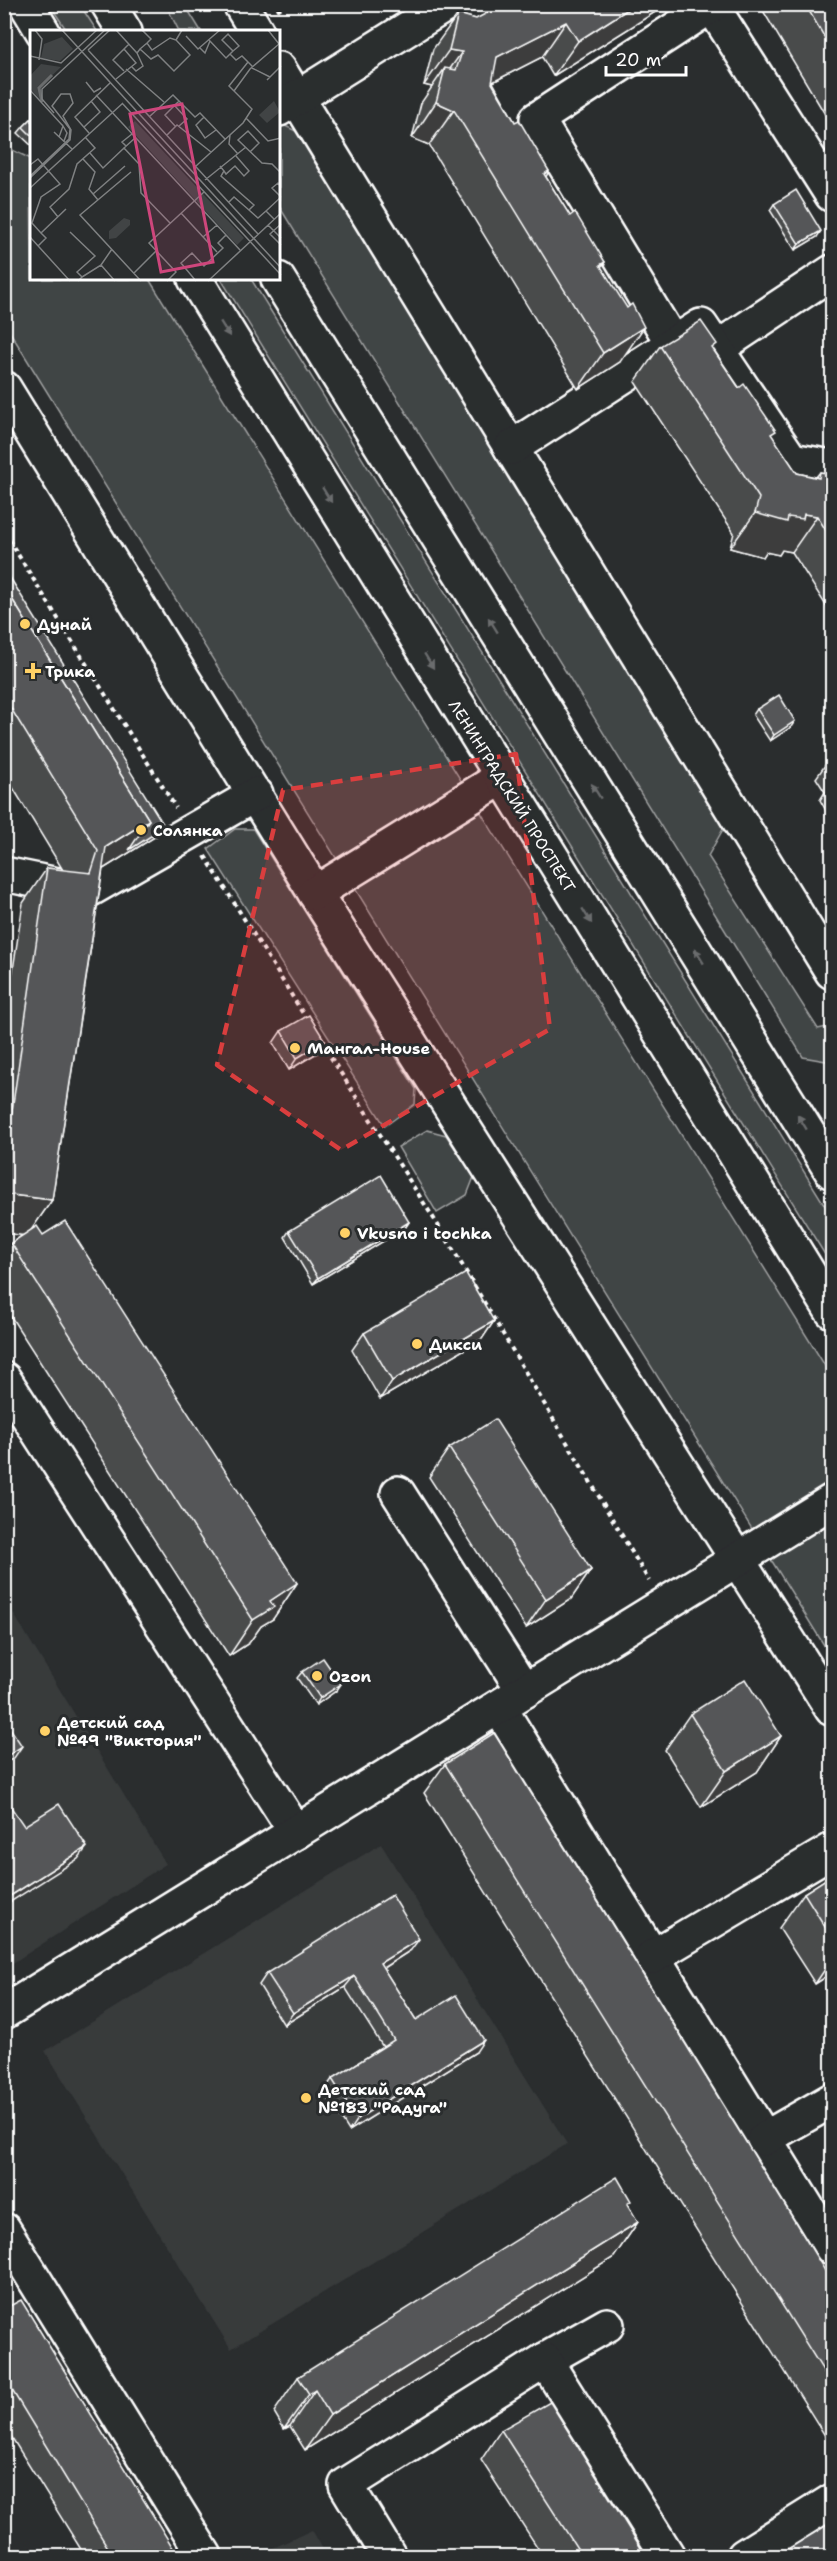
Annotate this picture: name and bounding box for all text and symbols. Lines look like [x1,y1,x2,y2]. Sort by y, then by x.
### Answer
inset map [30,30,280,280]
scale bar [606,39,686,77]
text: 20 m [615,48,661,72]
one-way arrow [220,321,231,337]
one-way arrow [322,487,333,503]
place label: Дунай [37,614,92,635]
marker: Дунай [18,617,32,631]
one-way arrow [488,617,499,633]
one-way arrow [424,653,435,669]
place label: Трика [45,661,95,682]
marker: Трика [26,664,40,678]
street label: ЛЕНИНГРАДСКИЙ ПРОСПЕКТ [444,696,580,896]
one-way arrow [590,783,601,799]
place label: Солянка [153,820,223,841]
marker: Солянка [134,823,148,837]
one-way arrow [582,908,593,924]
one-way arrow [693,948,704,965]
place label: Мангал-House [307,1038,430,1059]
marker: Мангал-House [288,1041,302,1055]
one-way arrow [796,1114,807,1130]
place label: Vkusno i tochka [357,1223,492,1244]
marker: Vkusno i tochka [338,1226,352,1240]
place label: Дикси [429,1334,482,1355]
marker: Дикси [410,1337,424,1351]
place label: Ozon [329,1666,372,1687]
marker: Ozon [310,1669,324,1683]
place label: Детский сад №49 "Виктория" [57,1712,202,1751]
marker: Детский сад №49 "Виктория" [38,1724,52,1738]
place label: Детский сад №183 "Радуга" [318,2079,447,2118]
marker: Детский сад №183 "Радуга" [299,2091,313,2105]

